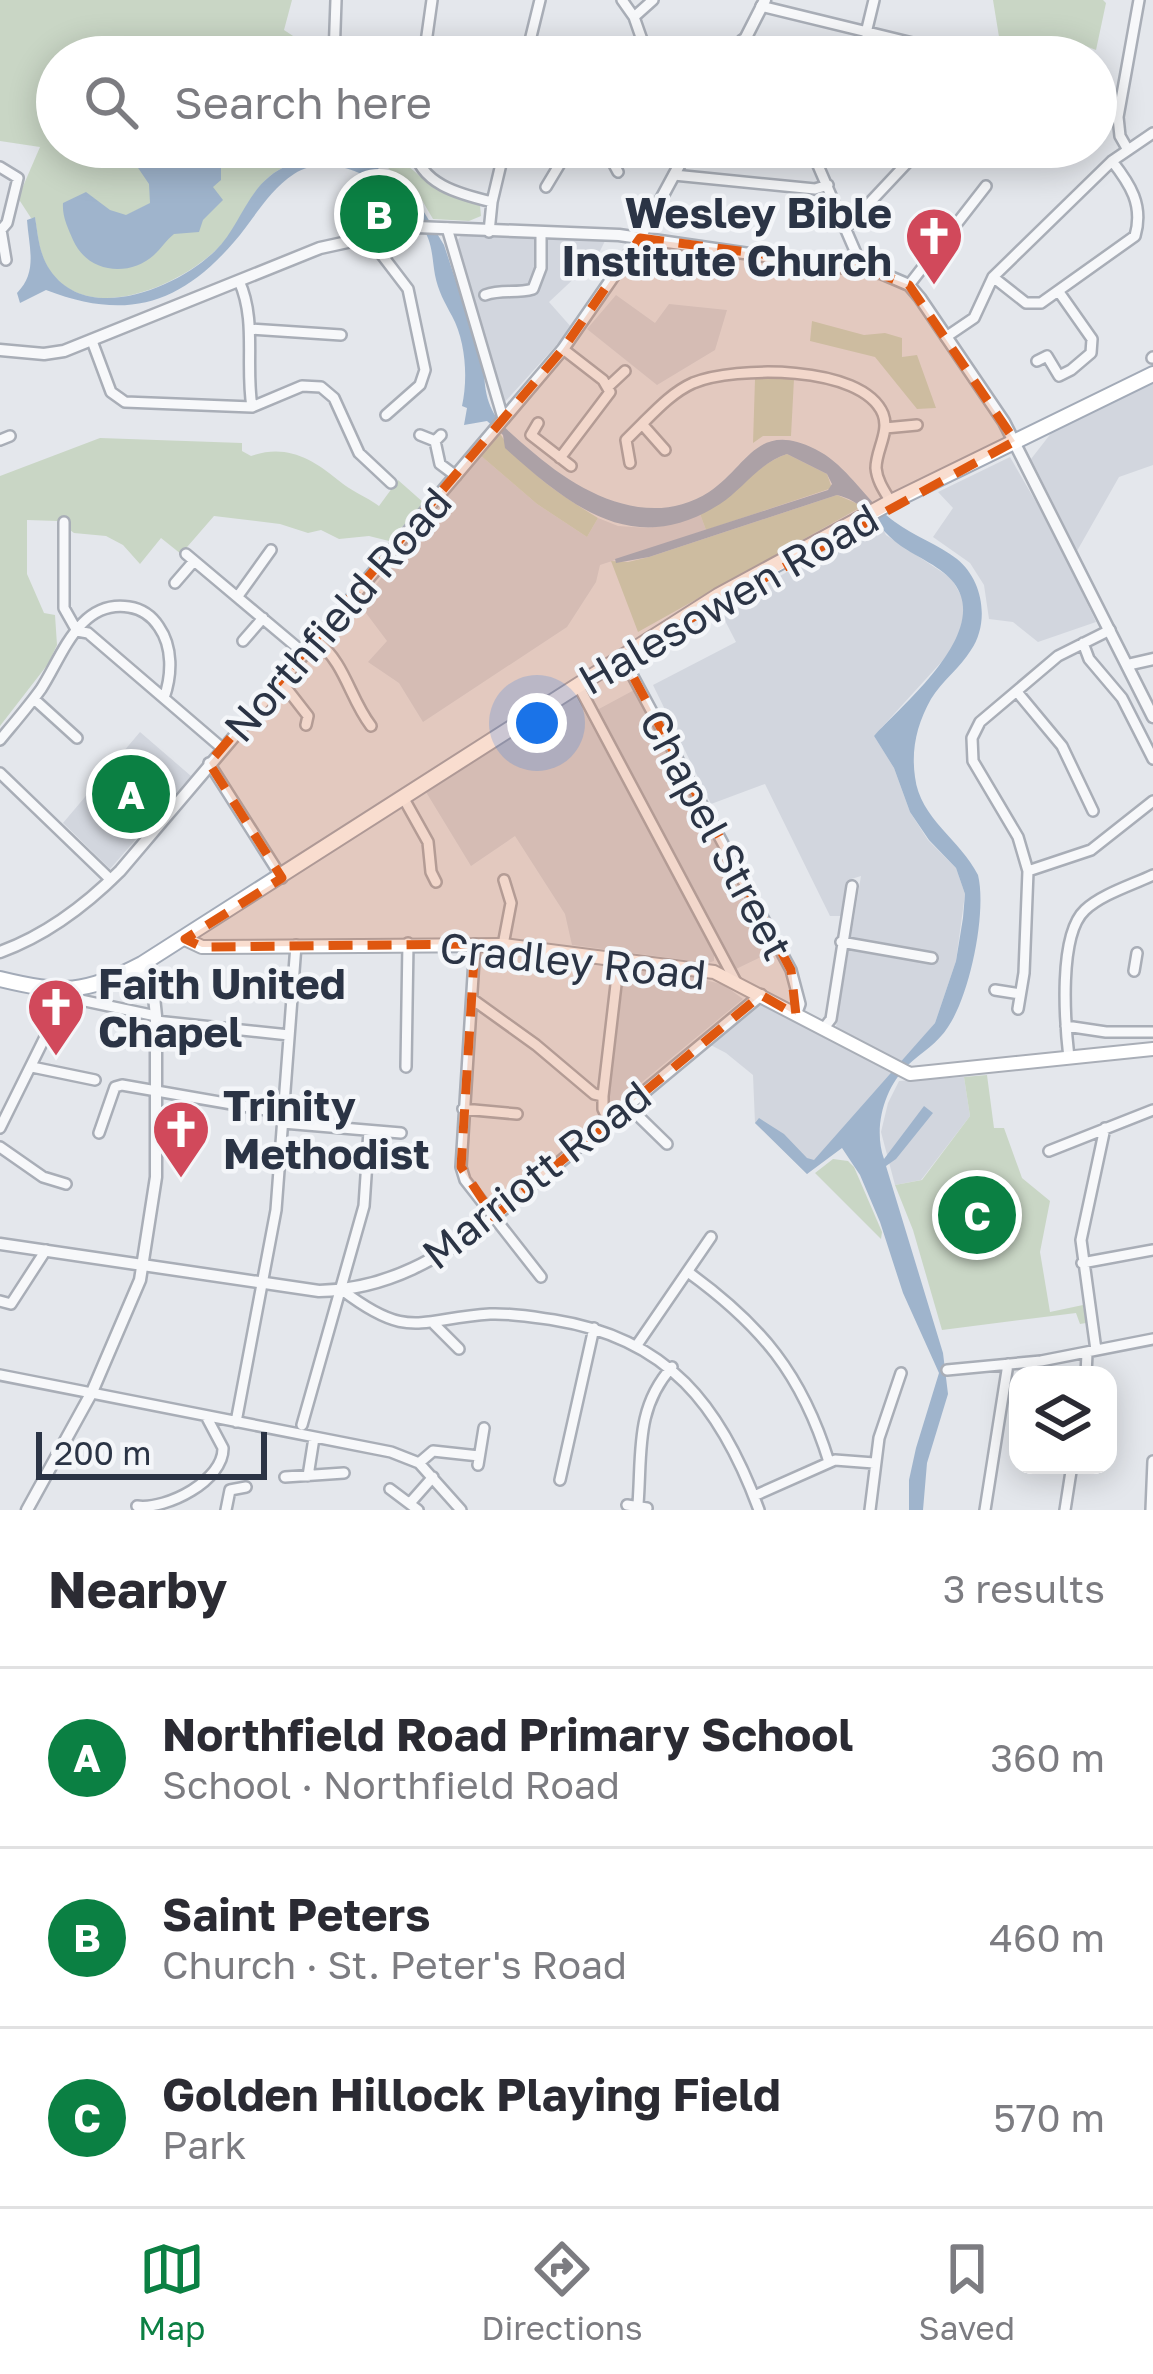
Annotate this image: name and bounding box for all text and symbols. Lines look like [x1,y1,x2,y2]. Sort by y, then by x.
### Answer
search box [36,36,1117,168]
icon: search [78,69,144,135]
text: Search here [174,75,432,129]
pin: B [340,169,418,259]
place label: Wesley Bible Institute Church [561,187,892,285]
church icon: Wesley Bible Institute Church [903,205,965,287]
street label: Northfield Road [213,477,461,751]
street label: Halesowen Road [569,492,887,704]
your location [507,693,567,753]
street label: Chapel Street [630,700,804,968]
pin: A [92,749,170,839]
street label: Cradley Road [437,921,709,999]
place label: Faith United Chapel [98,958,346,1056]
church icon: Faith United Chapel [25,976,87,1058]
street label: Marriott Road [412,1069,660,1279]
place label: Trinity Methodist [223,1080,430,1178]
church icon: Trinity Methodist [150,1098,212,1180]
pin: C [938,1170,1016,1260]
map controls [1009,1366,1117,1474]
button: layers [1009,1366,1117,1474]
scale bar [36,1426,267,1479]
text: 200 m [54,1433,152,1472]
text: Nearby [48,1558,227,1619]
text: 3 results [943,1565,1105,1612]
text: Northfield Road Primary School [162,1707,853,1761]
text: A [73,1734,101,1781]
text: 360 m [990,1734,1105,1781]
text: School · Northfield Road [162,1761,620,1808]
text: Saint Peters [162,1887,430,1941]
text: B [73,1914,101,1961]
text: 460 m [989,1914,1105,1961]
text: Church · St. Peter's Road [162,1941,627,1988]
text: Golden Hillock Playing Field [162,2067,781,2121]
text: C [73,2094,101,2141]
text: 570 m [993,2094,1105,2141]
text: Park [162,2121,246,2168]
tab: Map [138,2236,205,2347]
tab: Directions [481,2236,643,2347]
tab: Saved [919,2236,1015,2347]

